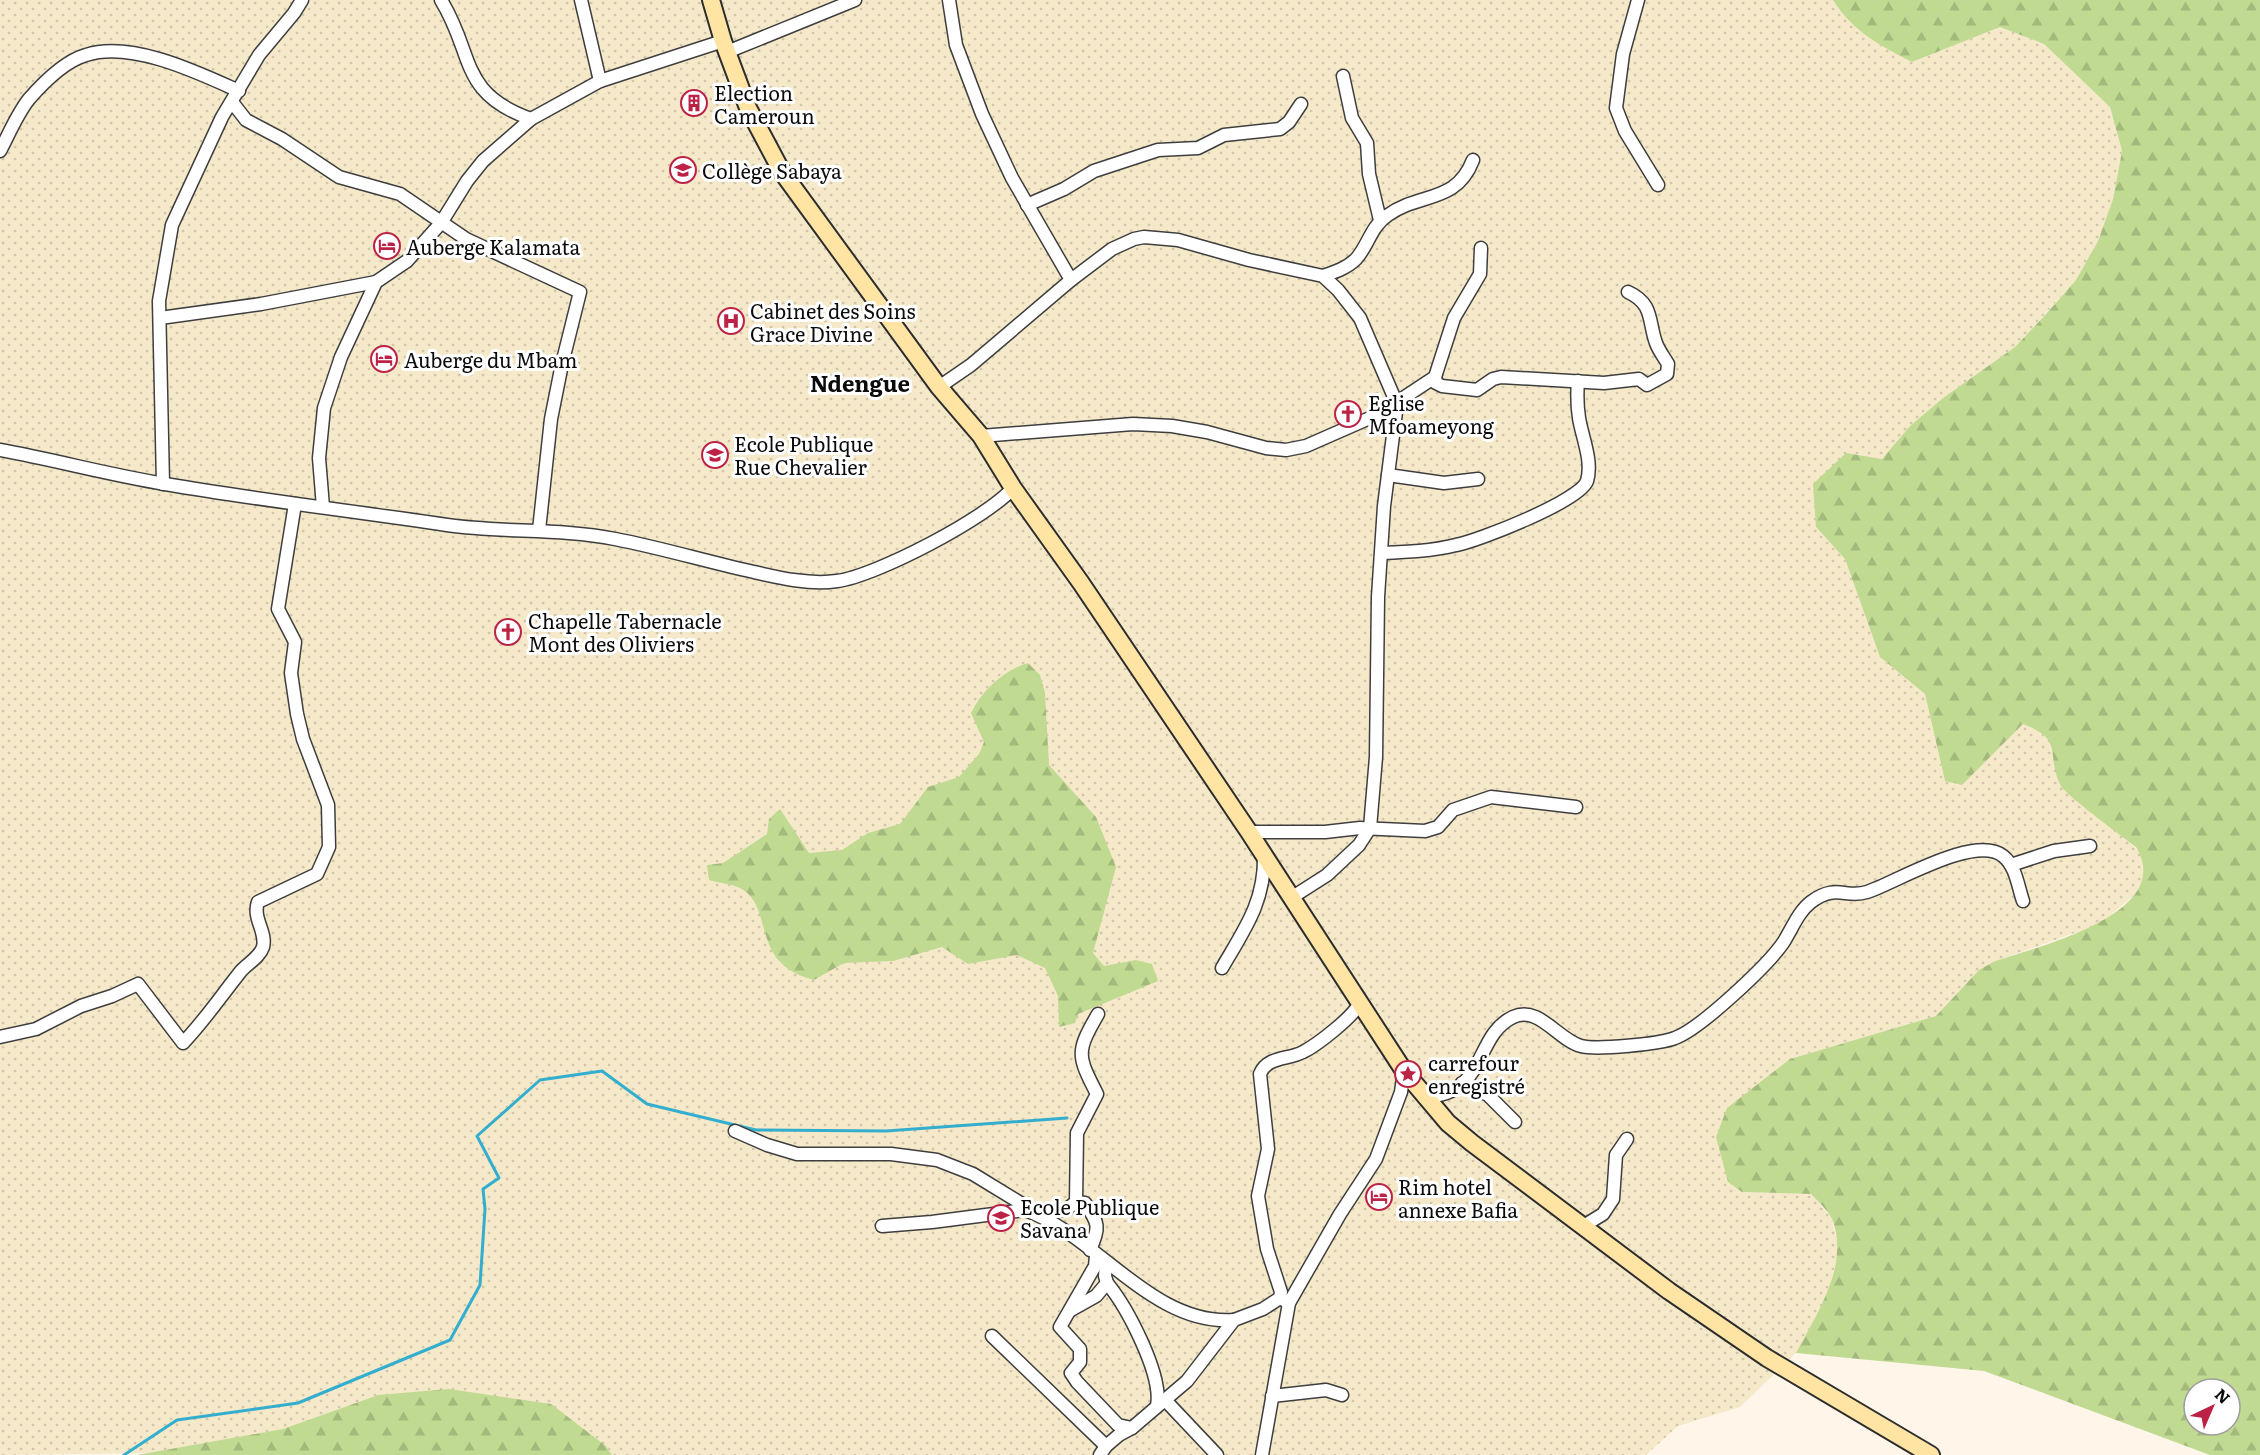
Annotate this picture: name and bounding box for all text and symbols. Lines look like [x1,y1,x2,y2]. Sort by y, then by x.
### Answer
place label: Election Cameroun [714,77,815,130]
building icon: Election Cameroun [679,88,709,118]
school or university icon: Collège Sabaya [668,155,698,185]
place label: Collège Sabaya [702,155,842,185]
hotel icon: Auberge Kalamata [372,231,402,261]
place label: Auberge Kalamata [406,231,580,261]
place label: Cabinet des Soins Grace Divine [750,295,916,348]
hospital icon: Cabinet des Soins Grace Divine [716,306,746,336]
hotel icon: Auberge du Mbam [369,344,399,374]
place label: Auberge du Mbam [404,344,578,374]
district label: Ndengue [810,366,910,399]
place label: Eglise Mfoameyong [1368,387,1495,440]
church icon: Eglise Mfoameyong [1333,399,1363,429]
place label: Ecole Publique Rue Chevalier [734,428,873,481]
school or university icon: Ecole Publique Rue Chevalier [700,440,730,470]
place label: Chapelle Tabernacle Mont des Oliviers [528,605,722,658]
church icon: Chapelle Tabernacle Mont des Oliviers [493,617,523,647]
place label: carrefour enregistré [1428,1047,1525,1100]
place icon: carrefour enregistré [1393,1059,1423,1089]
place label: Rim hotel annexe Bafia [1398,1171,1518,1224]
hotel icon: Rim hotel annexe Bafia [1364,1182,1394,1212]
place label: Ecole Publique Savana [1020,1191,1159,1244]
school or university icon: Ecole Publique Savana [986,1203,1016,1233]
north arrow [2182,1377,2242,1437]
text: N [2210,1382,2236,1409]

